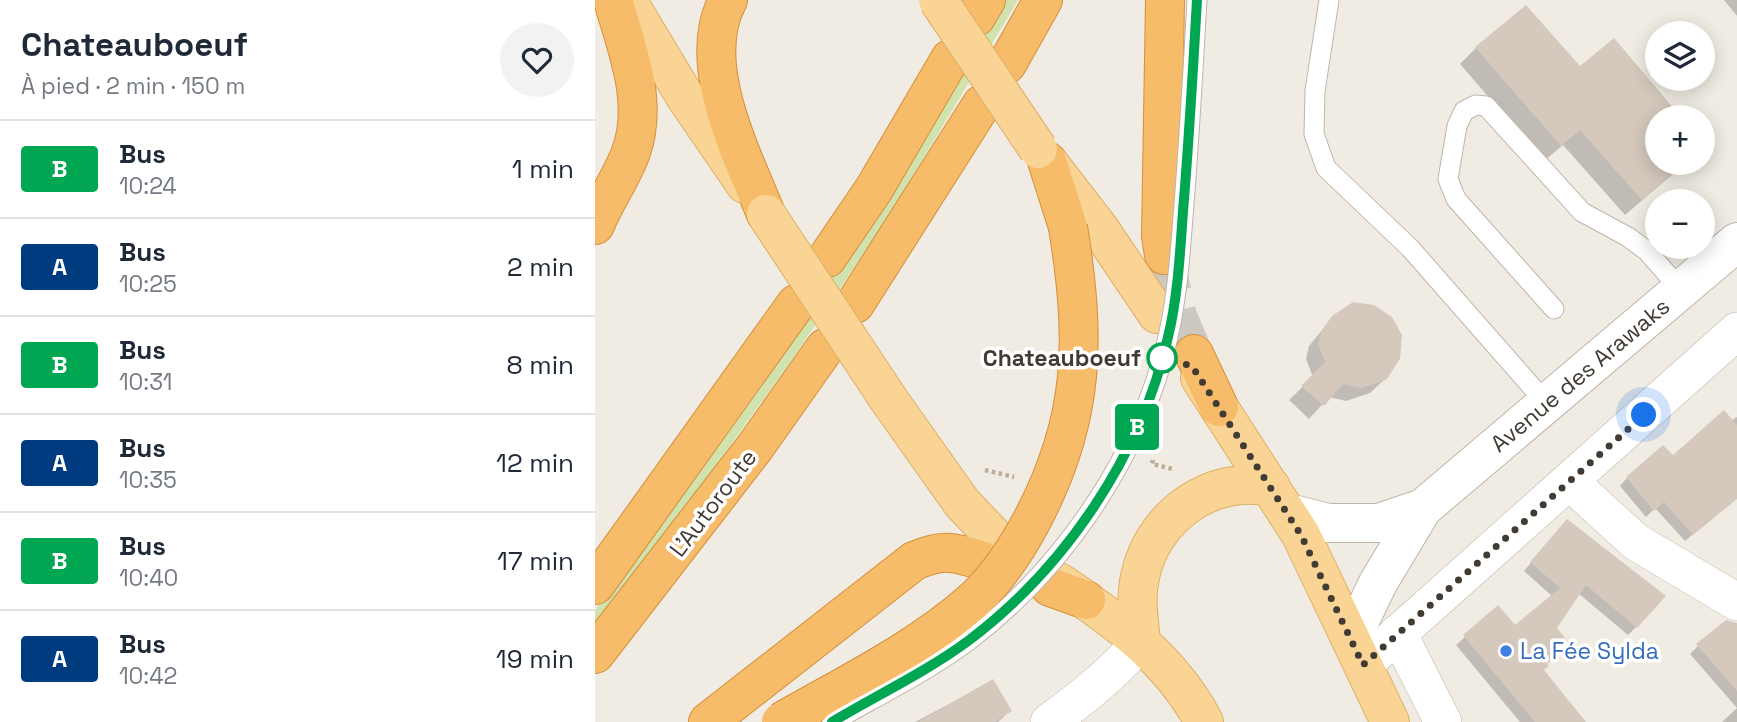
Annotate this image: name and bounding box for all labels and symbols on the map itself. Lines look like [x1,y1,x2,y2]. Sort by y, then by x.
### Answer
street label: Avenue des Arawaks [1484,291,1676,459]
place label: Chateauboeuf [983,343,1141,373]
marker: Chateauboeuf [1147,343,1177,373]
your location [1626,397,1661,432]
line badge: B [1114,404,1160,450]
street label: L'Autoroute [663,443,763,563]
place label: La Fée Sylda [1520,636,1659,666]
marker: La Fée Sylda [1498,643,1514,659]

